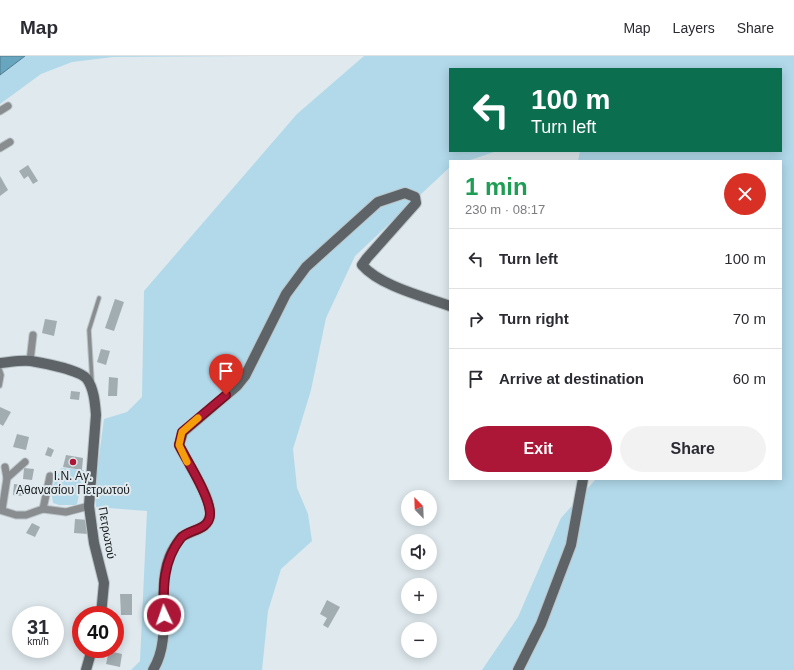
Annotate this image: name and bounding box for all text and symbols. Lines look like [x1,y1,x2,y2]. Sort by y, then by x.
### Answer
text: Map [20,17,58,38]
text: Map [623,20,651,36]
text: Layers [673,20,715,36]
text: Share [737,20,774,36]
icon: left [465,84,517,136]
text: 100 m [531,84,610,115]
text: Turn left [531,117,596,137]
text: 1 min [465,173,528,200]
button: close [724,173,766,215]
text: 230 m · 08:17 [465,202,545,217]
icon: left [465,248,487,270]
text: Turn left [499,250,558,267]
text: 100 m [724,250,766,267]
icon: right [465,308,487,330]
text: Turn right [499,310,569,327]
text: 70 m [733,310,766,327]
pin [209,354,243,395]
icon: arrive [215,360,237,382]
icon: arrive [465,368,487,390]
text: Arrive at destination [499,370,644,387]
text: 60 m [733,370,766,387]
button: Exit [465,426,612,472]
button: Share [620,426,766,472]
marker: Ι.Ν. Αγ. Αθανασίου Πετρωτού [68,457,78,467]
place label: Ι.Ν. Αγ. Αθανασίου Πετρωτού [16,469,130,497]
north arrow [401,490,437,526]
map controls [401,490,437,658]
street label: Πετρωτού [96,506,118,560]
button: sound [401,534,437,570]
button: + [401,578,437,614]
position arrow [143,594,185,636]
speed limit sign: 40 [72,606,124,658]
text: 31 [27,616,49,638]
button: − [401,622,437,658]
text: km/h [27,636,49,647]

